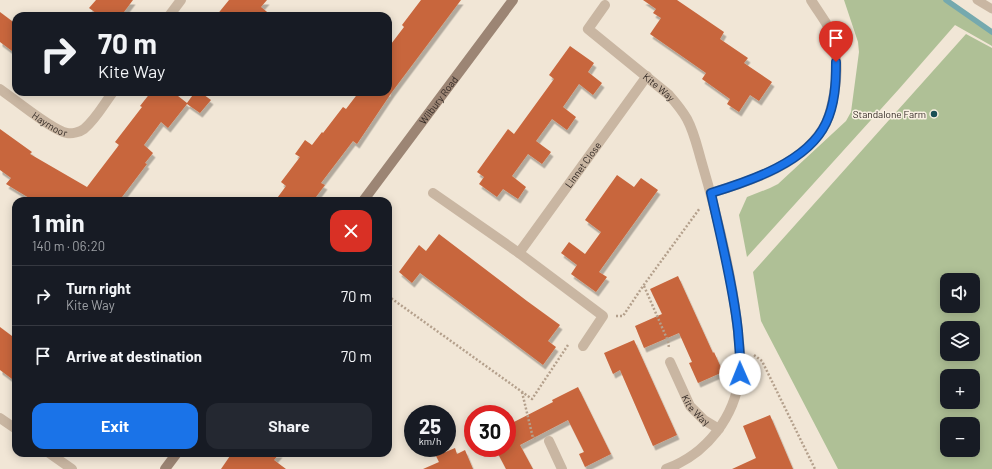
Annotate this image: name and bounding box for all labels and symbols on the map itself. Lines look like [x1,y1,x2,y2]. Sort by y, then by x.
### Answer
pin [819,21,853,62]
street label: Kite Way [641,70,678,104]
street label: Wilbury Road [416,74,460,127]
place label: Standalone Farm [853,108,926,120]
street label: Haymoor [30,109,69,139]
marker: Standalone Farm [929,109,939,119]
street label: Linnet Close [562,139,604,190]
position arrow [719,353,761,395]
street label: Kite Way [680,393,712,428]
speed limit sign: 30 [464,405,516,457]

